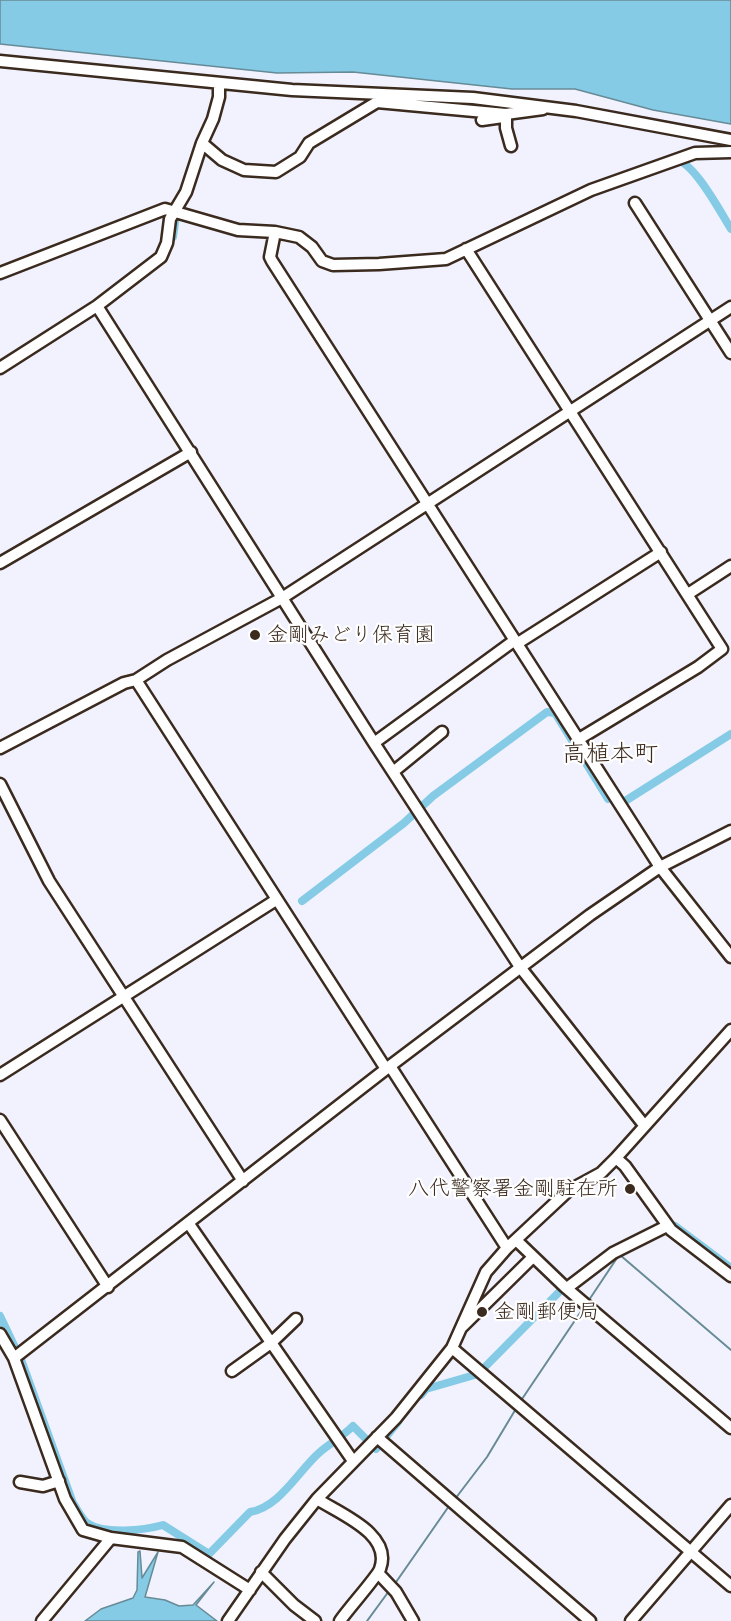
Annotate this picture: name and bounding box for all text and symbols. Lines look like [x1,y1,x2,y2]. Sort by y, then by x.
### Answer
place label: 金剛みどり保育園 [267,622,435,648]
marker: 金剛みどり保育園 [248,628,262,642]
district label: 高植本町 [562,740,658,768]
place label: 八代警察署金剛駐在所 [408,1176,618,1202]
marker: 八代警察署金剛駐在所 [623,1182,637,1196]
place label: 金剛郵便局 [494,1299,599,1325]
marker: 金剛郵便局 [475,1305,489,1319]

